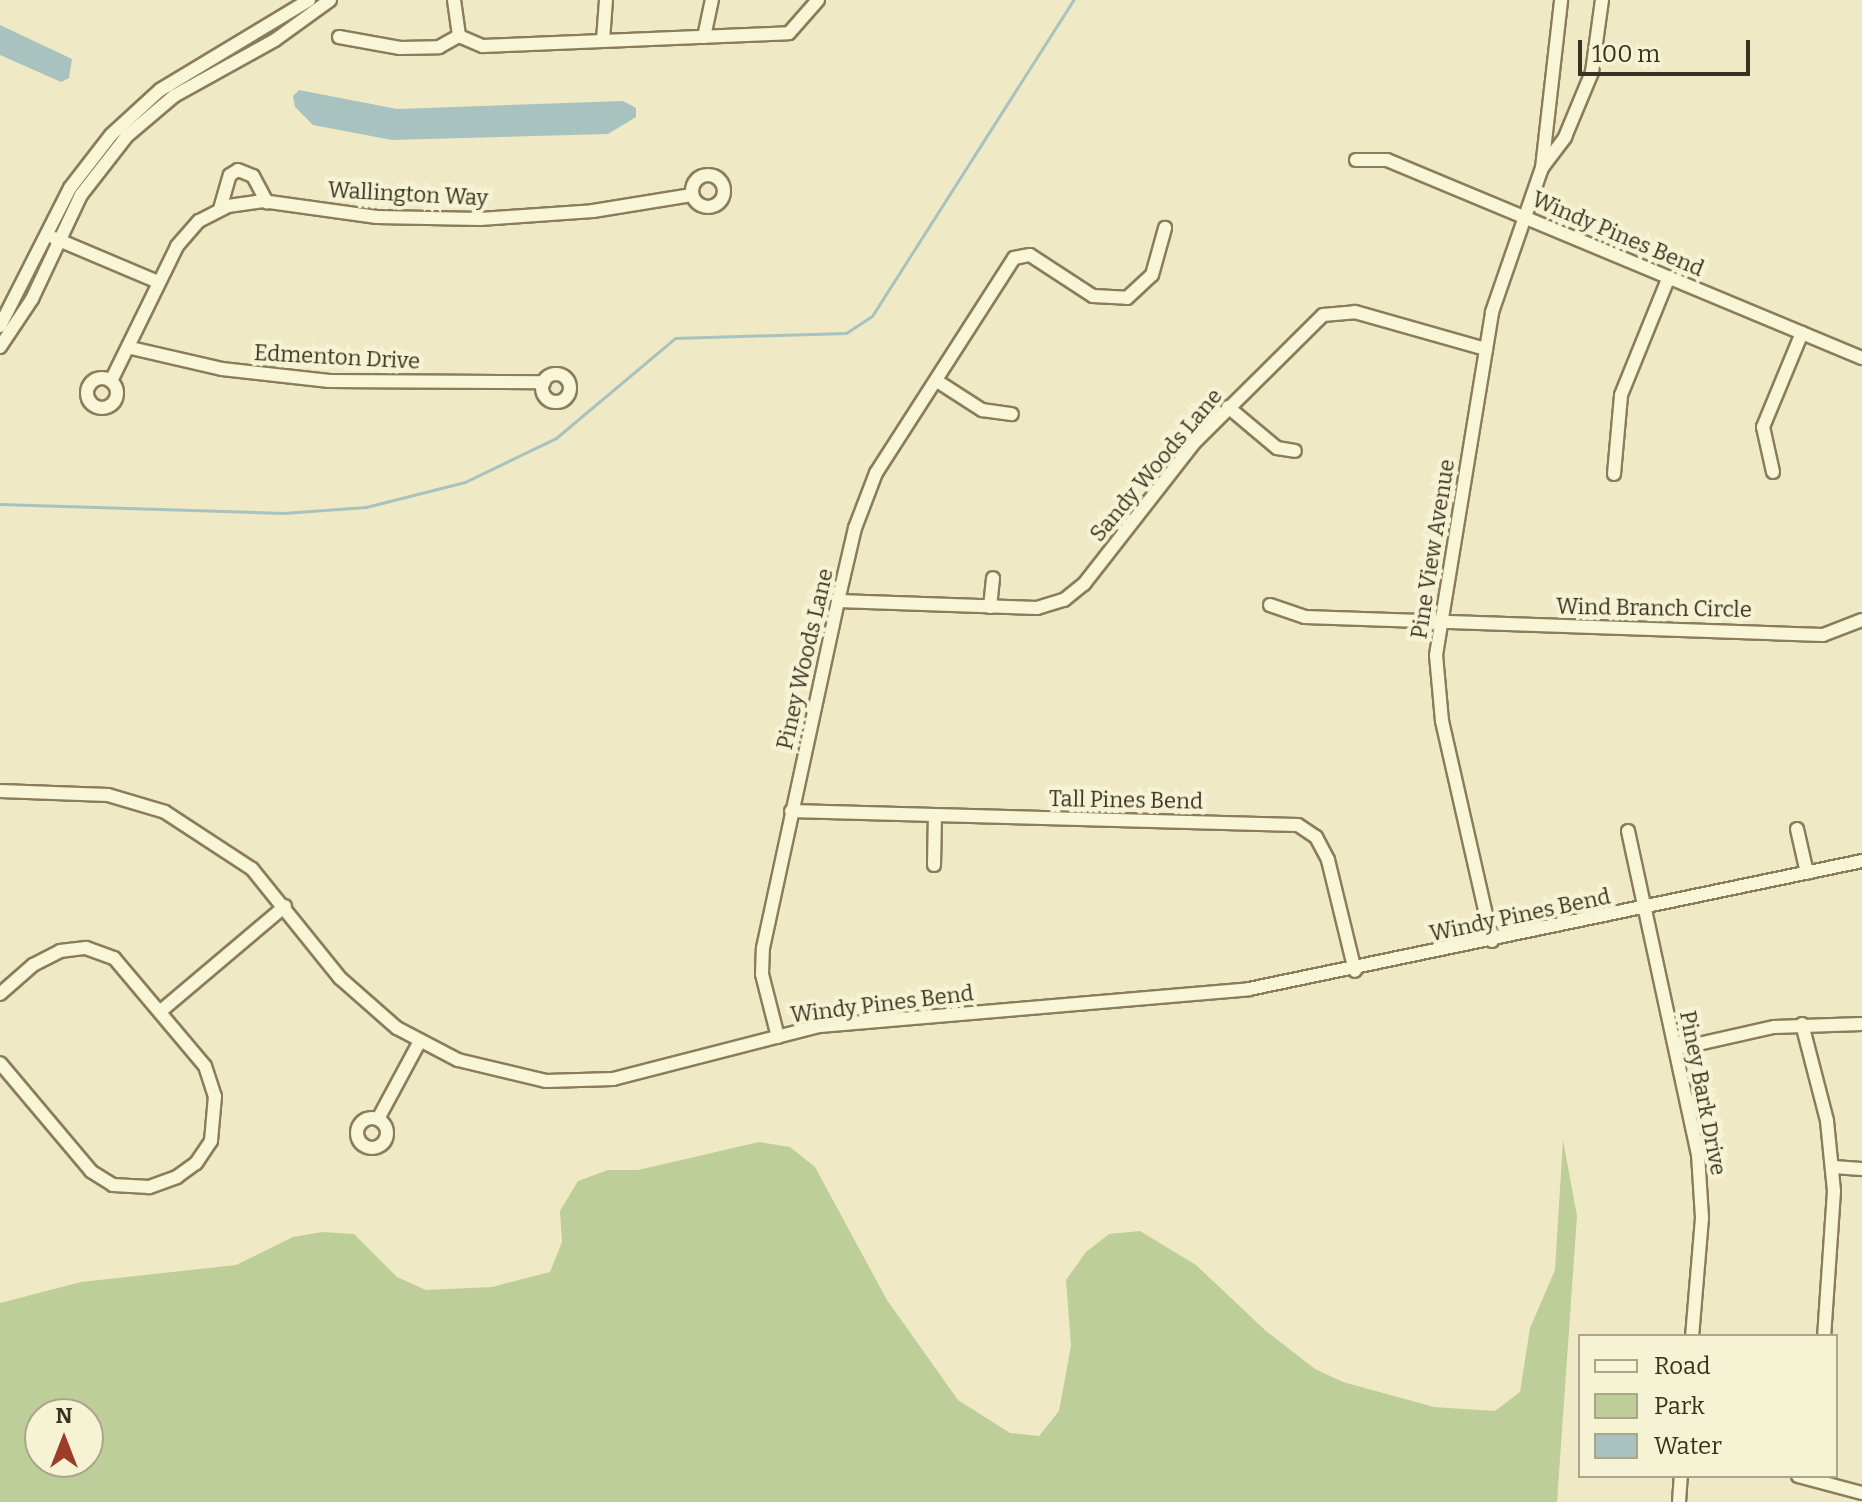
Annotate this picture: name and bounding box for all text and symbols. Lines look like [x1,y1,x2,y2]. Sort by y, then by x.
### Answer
scale bar [1582,24,1754,74]
text: 100 m [1592,40,1660,68]
street label: Wallington Way [327,177,489,211]
street label: Windy Pines Bend [1528,186,1708,282]
street label: Edmenton Drive [253,339,421,375]
street label: Sandy Woods Lane [1084,383,1228,547]
street label: Pine View Avenue [1406,457,1460,641]
street label: Piney Woods Lane [771,566,839,752]
street label: Wind Branch Circle [1556,593,1752,623]
street label: Tall Pines Bend [1049,785,1203,815]
street label: Windy Pines Bend [1427,883,1613,947]
street label: Windy Pines Bend [789,980,975,1028]
street label: Piney Bark Drive [1674,1008,1732,1178]
legend [1578,1334,1838,1478]
text: Road [1654,1352,1710,1380]
text: Park [1654,1392,1705,1420]
north arrow [24,1398,104,1478]
text: N [56,1402,72,1429]
text: Water [1654,1432,1722,1460]

